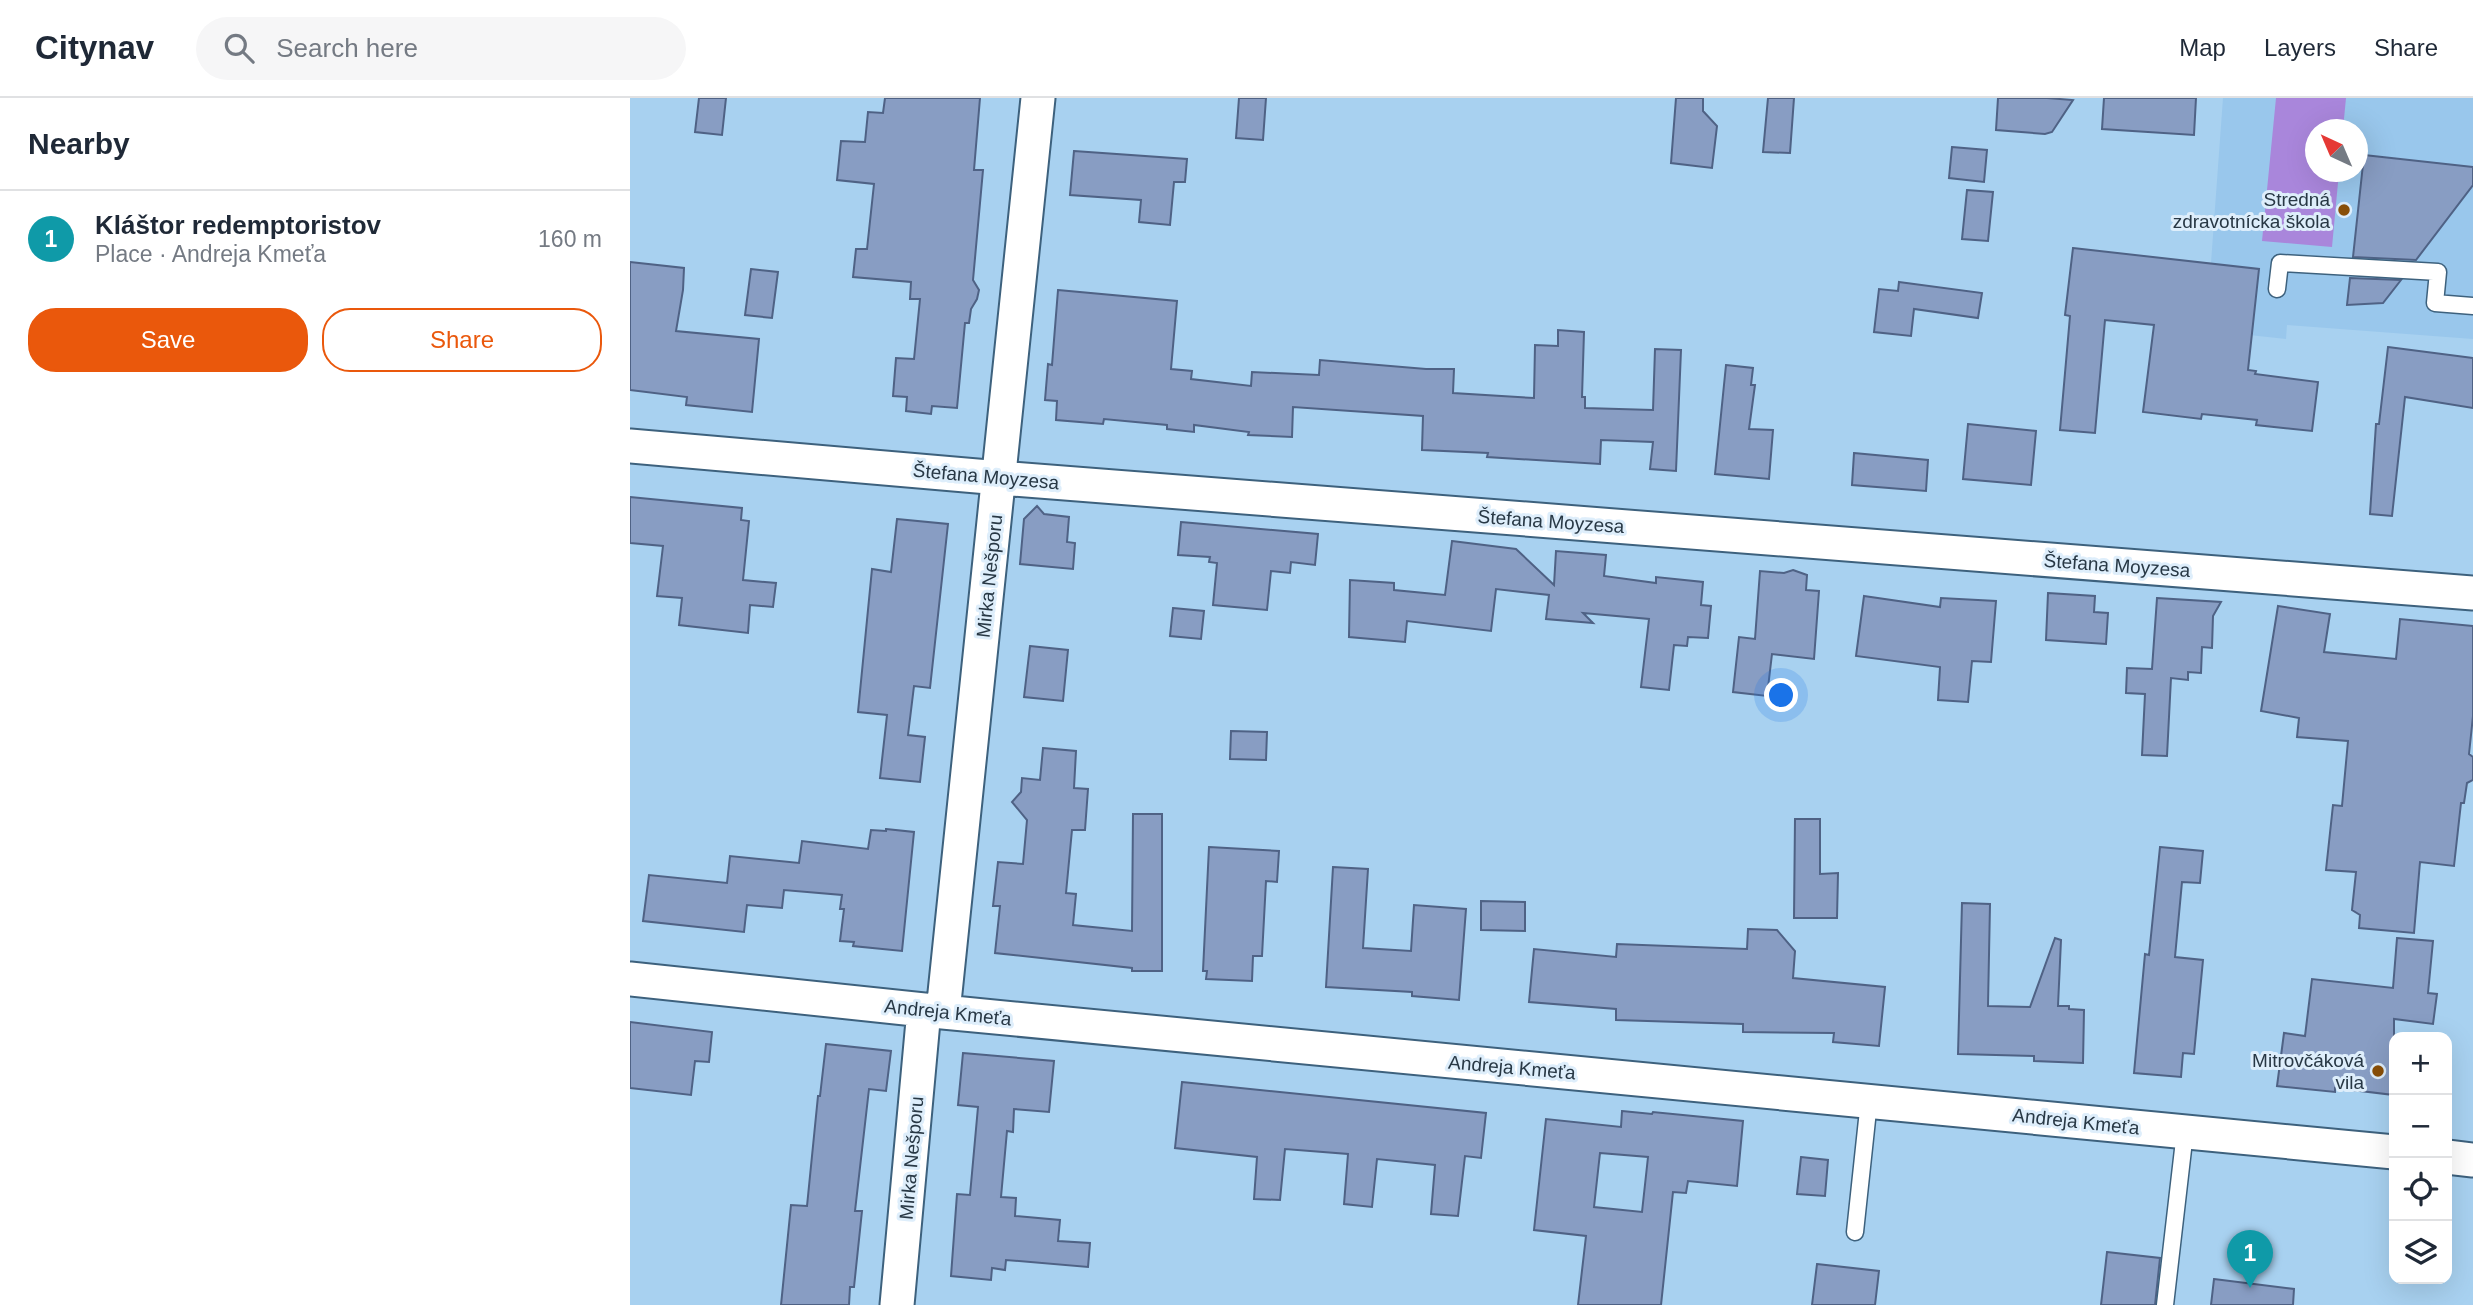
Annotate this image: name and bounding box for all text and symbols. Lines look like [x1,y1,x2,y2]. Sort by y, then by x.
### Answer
search box [196,17,686,80]
text: Citynav [35,29,154,66]
icon: search [220,29,258,67]
text: Search here [276,33,418,63]
text: Map [2179,34,2226,61]
text: Layers [2264,34,2336,61]
text: Share [2374,34,2438,61]
north arrow [2305,119,2368,182]
text: Nearby [28,127,130,160]
place label: Stredná zdravotnícka škola [2173,189,2330,232]
marker: Stredná zdravotnícka škola [2336,202,2352,218]
text: Kláštor redemptoristov [95,210,381,240]
text: 1 [45,226,57,252]
text: 160 m [538,226,602,252]
text: Place · Andreja Kmeťa [95,241,326,267]
button: Save [28,308,308,372]
button: Share [322,308,602,372]
street label: Štefana Moyzesa [912,460,1060,493]
street label: Štefana Moyzesa [1477,506,1625,537]
street label: Mirka Nešporu [973,514,1006,639]
street label: Štefana Moyzesa [2043,550,2191,581]
your location [1764,678,1798,712]
street label: Andreja Kmeťa [883,995,1013,1030]
map controls [2389,1032,2452,1284]
button: + [2389,1032,2452,1095]
place label: Mitrovčáková vila [2252,1050,2364,1093]
street label: Andreja Kmeťa [1448,1051,1577,1084]
marker: Mitrovčáková vila [2370,1063,2386,1079]
button: − [2389,1095,2452,1158]
street label: Mirka Nešporu [896,1096,927,1220]
street label: Andreja Kmeťa [2011,1104,2141,1139]
button: locate [2389,1158,2452,1221]
button: layers [2389,1221,2452,1284]
pin: 1 [2227,1230,2273,1288]

